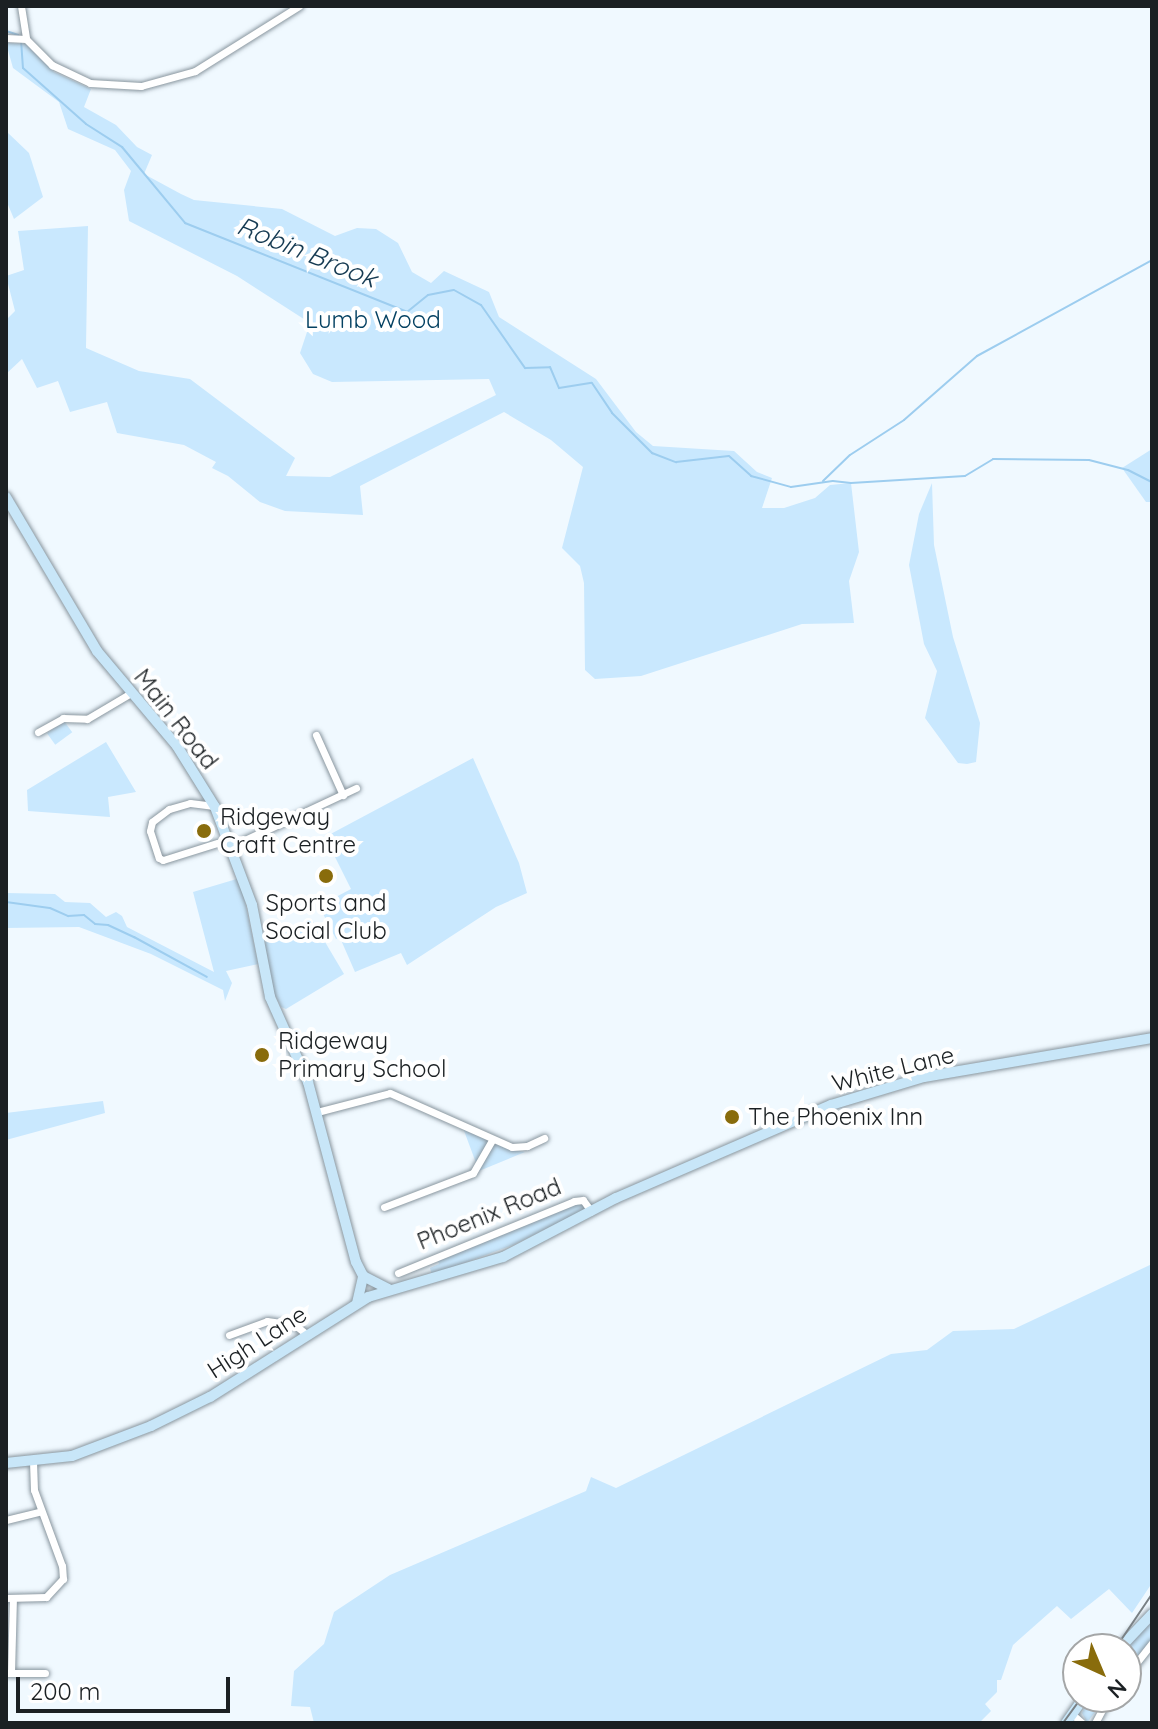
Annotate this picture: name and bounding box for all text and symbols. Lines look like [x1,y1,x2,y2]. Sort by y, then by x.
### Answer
water label: Robin Brook [232,210,382,294]
park label: Lumb Wood [305,306,441,334]
street label: Main Road [128,663,224,775]
place label: Ridgeway Craft Centre [220,803,356,859]
marker: Ridgeway Craft Centre [195,822,213,840]
marker: Sports and Social Club [317,867,335,885]
place label: Sports and Social Club [265,889,387,945]
place label: Ridgeway Primary School [278,1027,447,1083]
street label: White Lane [829,1040,957,1098]
marker: Ridgeway Primary School [253,1046,271,1064]
place label: The Phoenix Inn [748,1103,923,1131]
marker: The Phoenix Inn [723,1108,741,1126]
street label: Phoenix Road [413,1172,565,1256]
street label: High Lane [202,1299,312,1385]
north arrow [1062,1633,1142,1713]
scale bar [20,1661,234,1711]
text: N [1102,1673,1133,1705]
text: 200 m [30,1676,100,1706]

